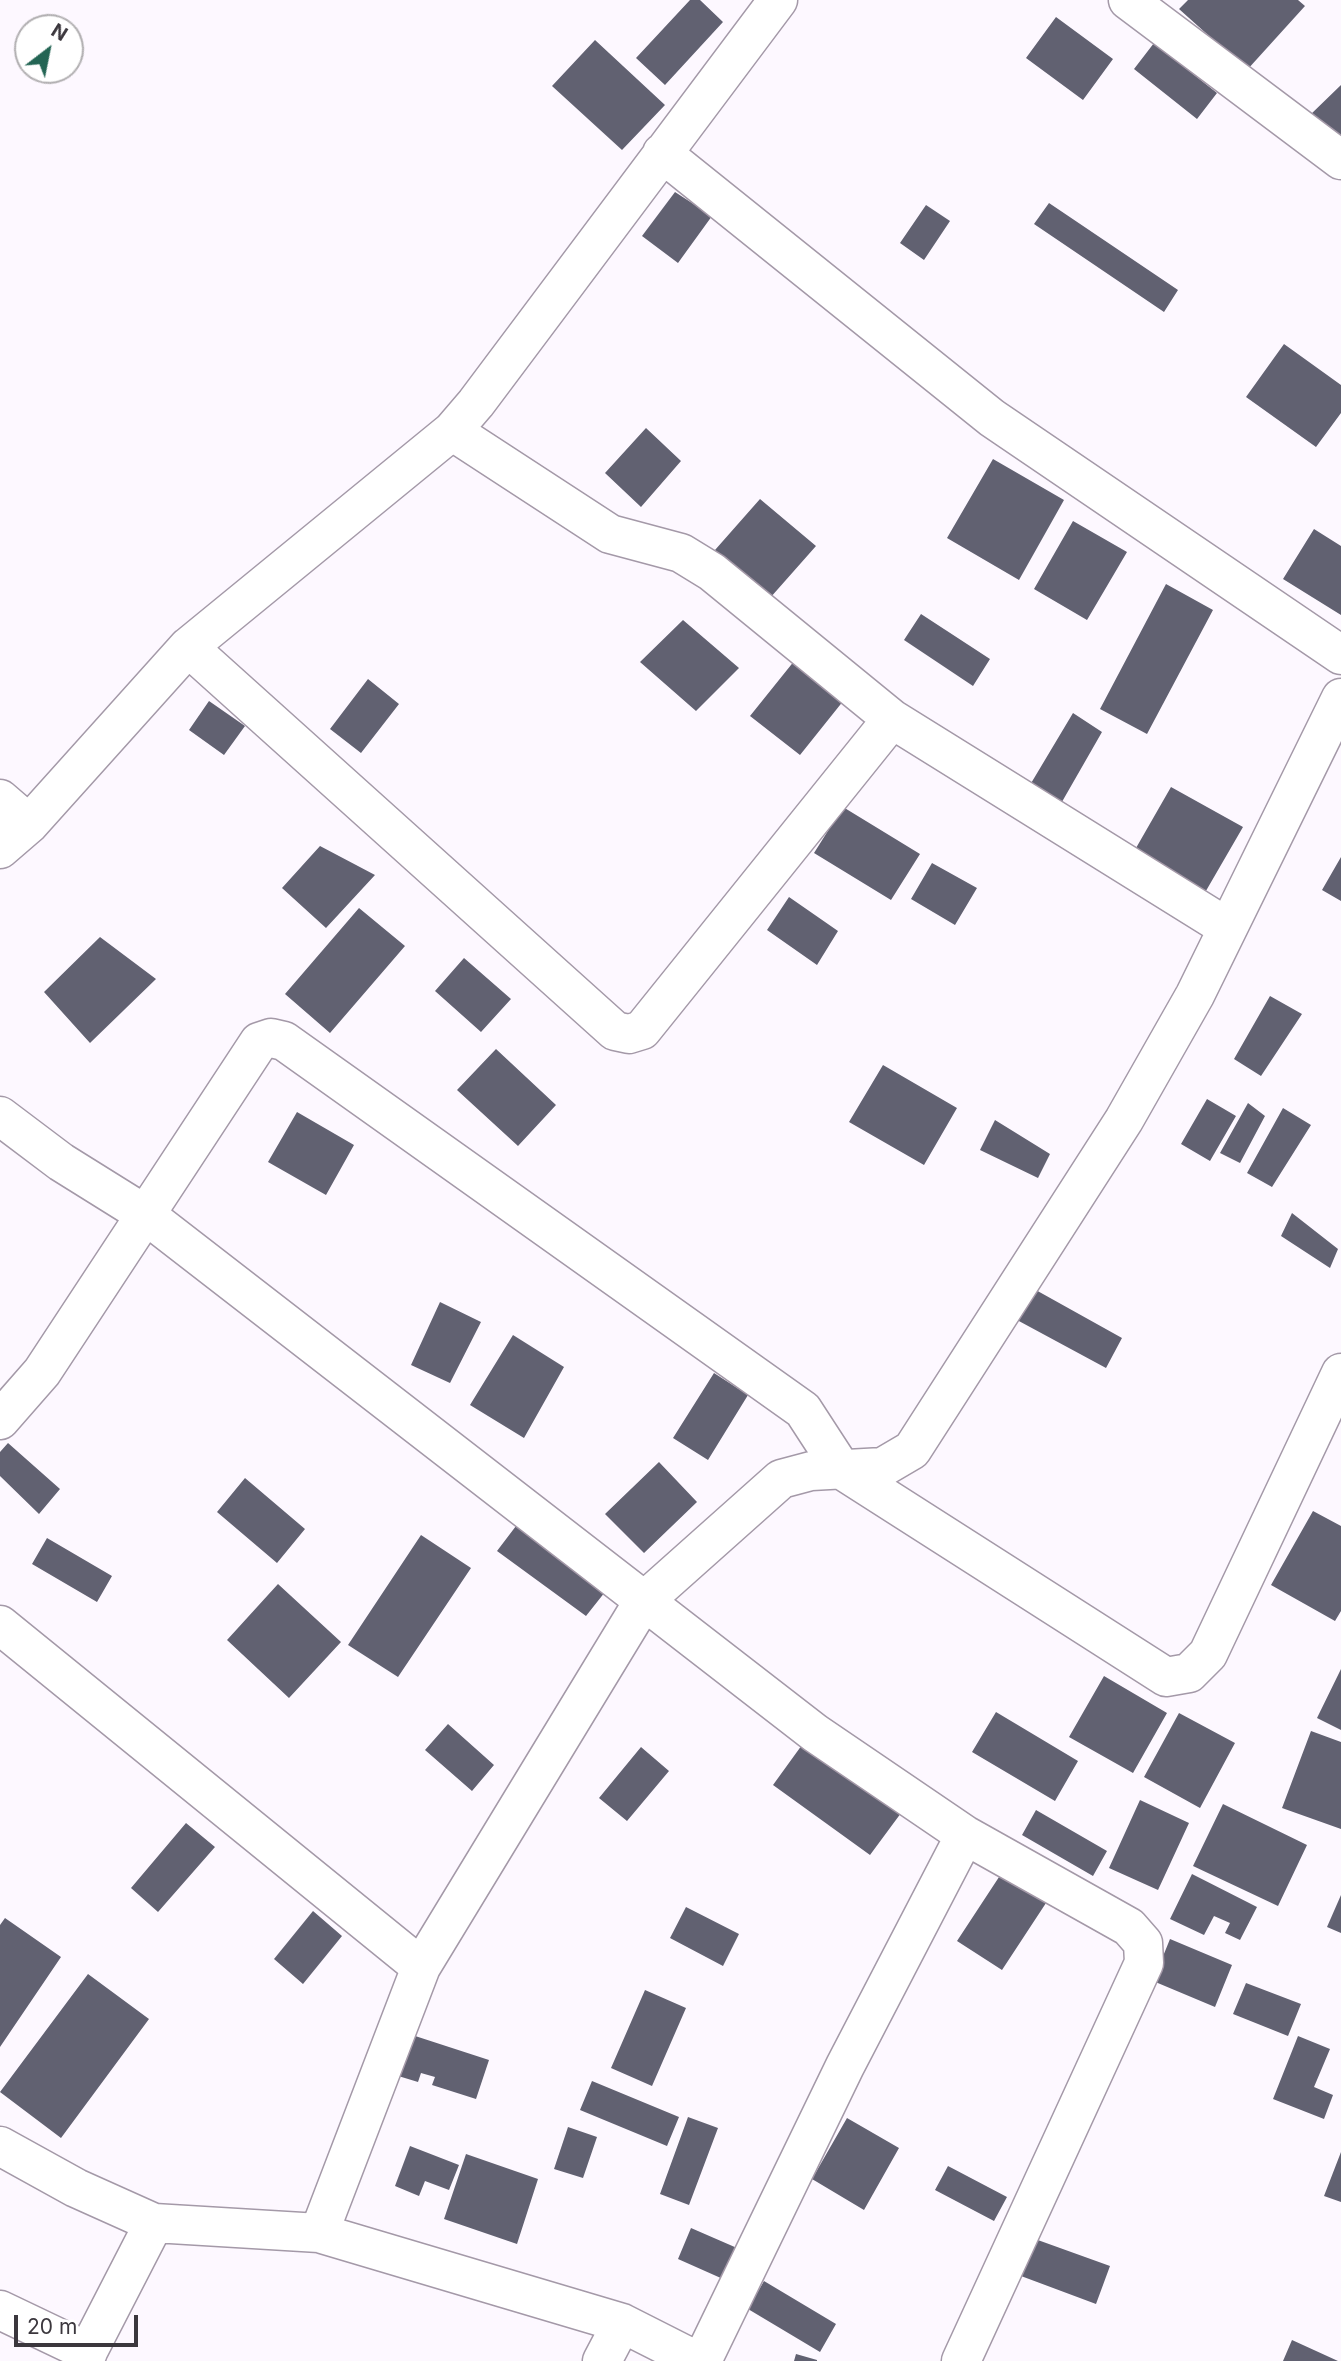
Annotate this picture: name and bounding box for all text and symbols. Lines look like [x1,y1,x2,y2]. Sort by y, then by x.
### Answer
north arrow [14,14,84,84]
text: N [47,19,72,46]
scale bar [18,2302,142,2346]
text: 20 m [27,2314,77,2339]

